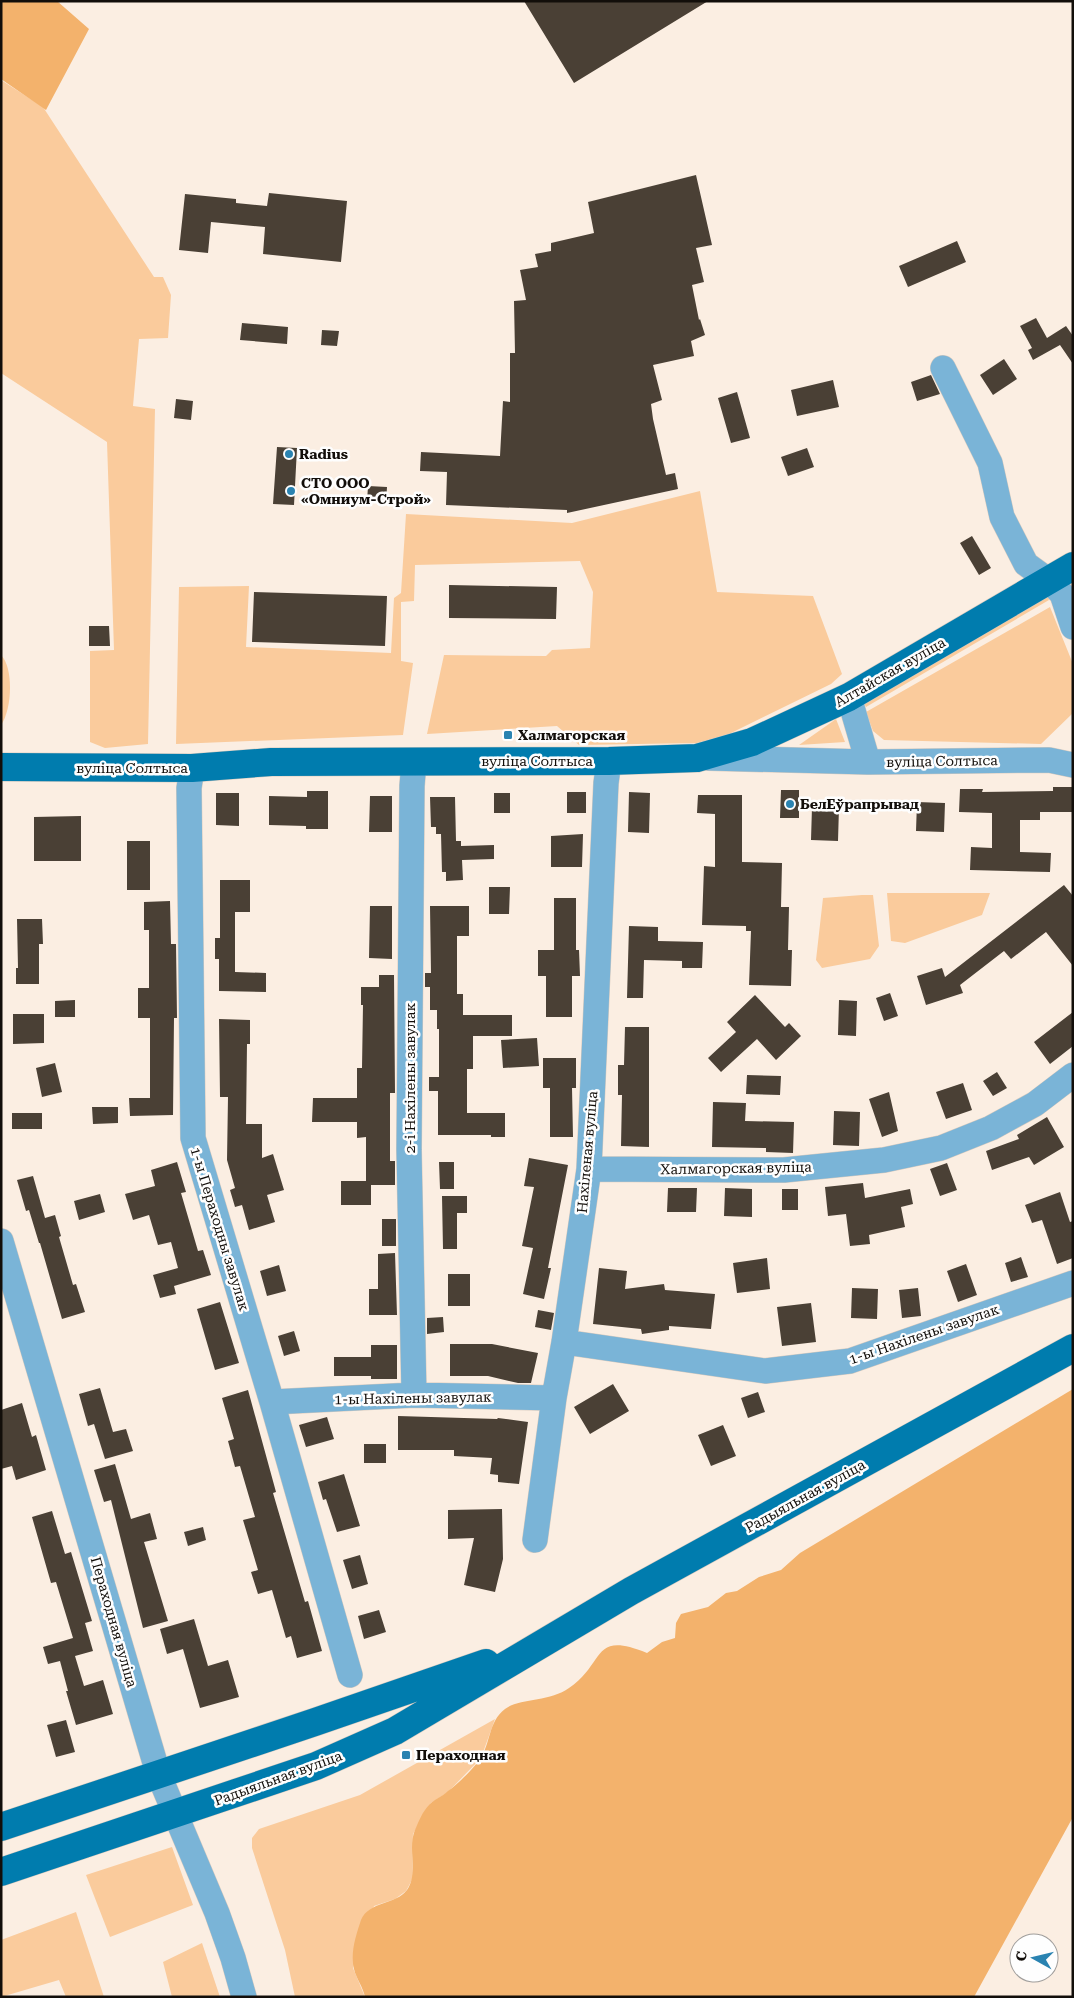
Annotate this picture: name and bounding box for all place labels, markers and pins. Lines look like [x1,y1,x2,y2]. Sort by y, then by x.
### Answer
place label: Radius [299,446,348,462]
marker: Radius [283,448,295,460]
place label: СТО ООО «Омниум-Строй» [301,475,431,507]
marker: СТО ООО «Омниум-Строй» [285,485,297,497]
place label: Халмагорская [518,727,625,743]
marker: Халмагорская [502,729,514,741]
place label: БелЕўрапрывад [800,796,919,812]
marker: БелЕўрапрывад [784,798,796,810]
place label: Пераходная [416,1747,506,1763]
marker: Пераходная [400,1749,412,1761]

